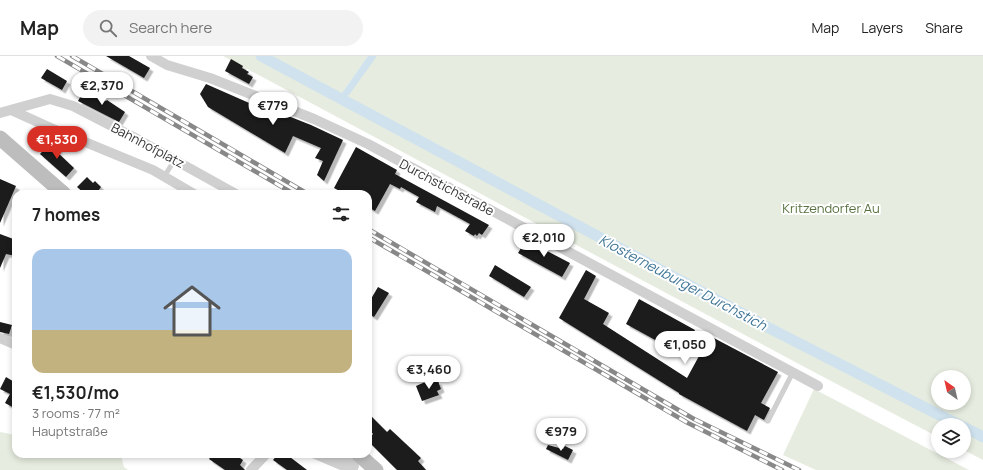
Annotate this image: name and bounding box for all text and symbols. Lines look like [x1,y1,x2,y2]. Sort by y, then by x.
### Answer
search box [83,10,363,46]
text: Map [20,15,59,41]
icon: search [97,17,119,39]
text: Search here [129,17,212,38]
text: Map [811,18,839,37]
text: Layers [861,18,903,37]
text: Share [925,18,963,37]
pin: €2,370 [69,72,135,106]
text: €2,370 [80,76,124,94]
pin: €779 [249,92,297,126]
text: €779 [258,96,288,114]
street label: Bahnhofplatz [108,118,188,172]
pin: €1,530 [24,126,90,160]
text: €1,530 [36,130,78,148]
street label: Durchstichstraße [396,154,498,220]
park label: Kritzendorfer Au [782,199,880,217]
text: 7 homes [32,203,100,226]
icon: filters [330,203,352,225]
pin: €2,010 [511,224,577,258]
text: €2,010 [522,228,566,246]
water label: Klosterneuburger Durchstich [596,230,771,335]
icon: home [156,275,228,347]
pin: €1,050 [652,331,718,365]
text: €1,050 [664,335,706,353]
pin: €3,460 [396,356,462,390]
text: €3,460 [407,360,451,378]
north arrow [931,370,971,410]
map controls [931,370,971,458]
text: €1,530/mo [32,381,119,404]
text: 3 rooms · 77 m² [32,404,120,422]
pin: €979 [537,418,585,452]
button: layers [931,418,971,458]
text: Hauptstraße [32,422,108,440]
text: €979 [545,422,577,440]

